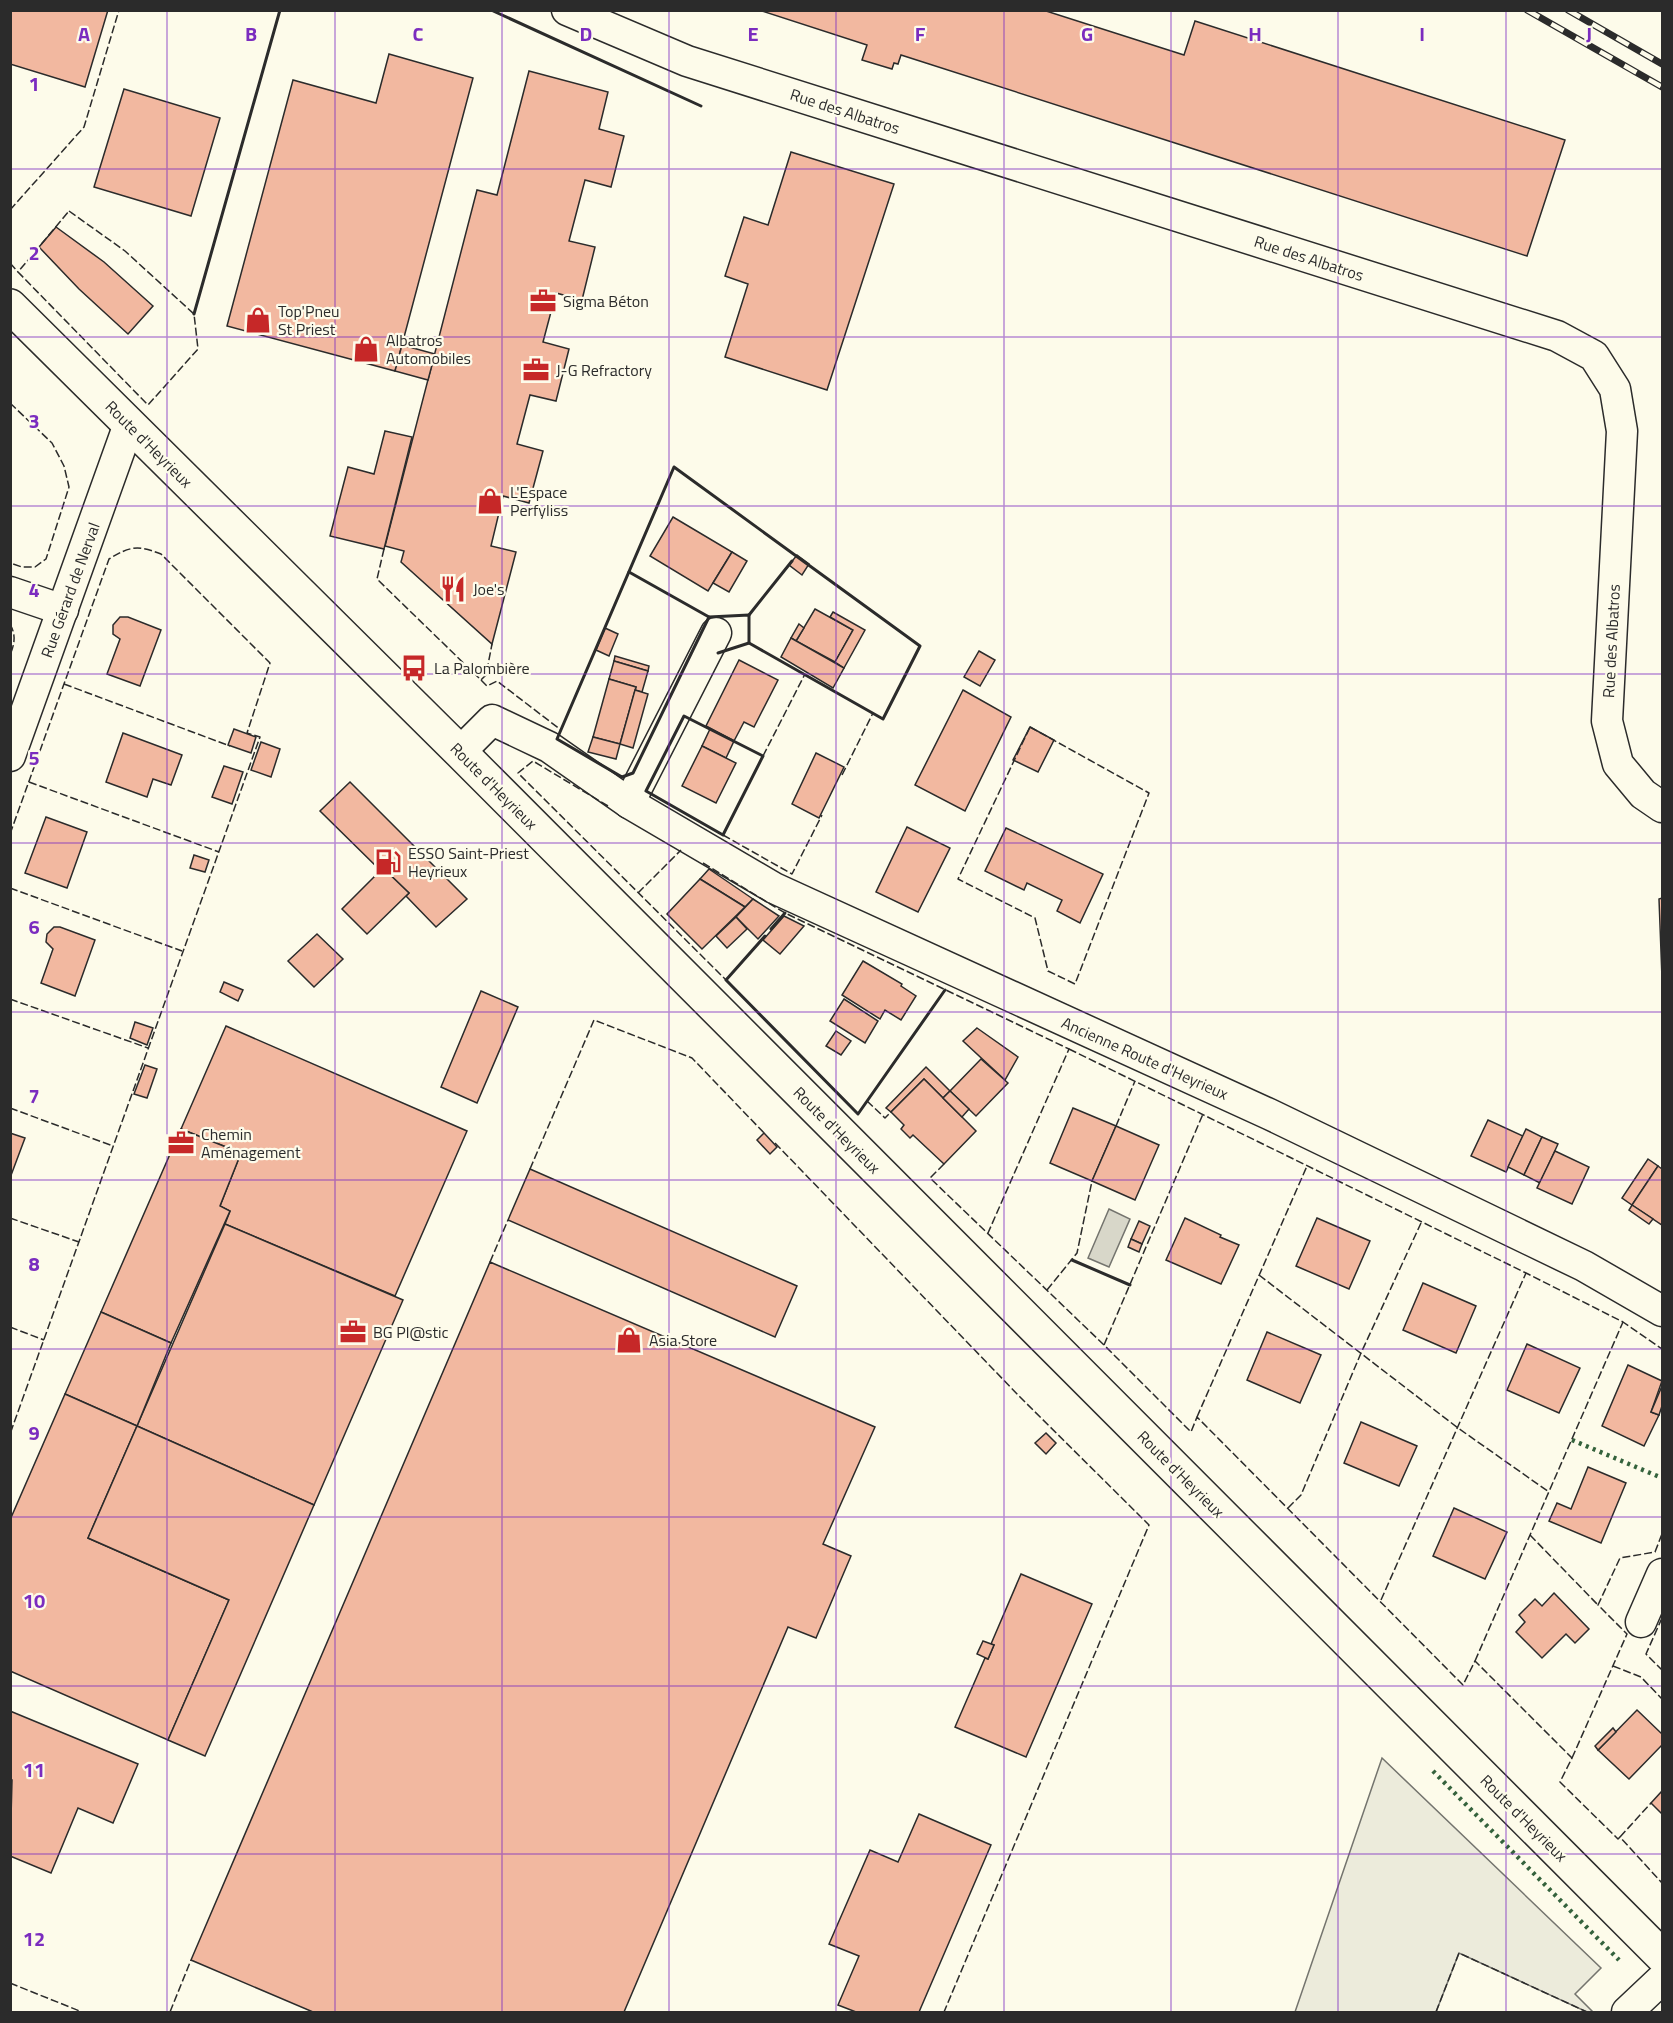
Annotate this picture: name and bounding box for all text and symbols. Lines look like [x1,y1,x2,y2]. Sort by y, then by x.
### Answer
text: A [78,18,90,49]
text: B [245,18,257,49]
text: C [413,18,424,49]
text: D [580,18,592,49]
text: E [747,18,759,49]
text: F [915,18,926,49]
text: G [1081,18,1093,49]
text: H [1248,18,1262,49]
text: I [1419,18,1425,49]
text: J [1586,18,1592,49]
text: 1 [28,68,40,99]
street label: Rue des Albatros [787,82,903,140]
street label: Rue des Albatros [1251,229,1367,287]
text: 2 [28,237,40,268]
office icon: Sigma Béton [528,286,558,316]
place label: Sigma Béton [563,289,649,313]
place label: Top'Pneu St Priest [278,299,340,341]
shop icon: Top'Pneu St Priest [243,305,273,335]
place label: Albatros Automobiles [386,328,471,370]
shop icon: Albatros Automobiles [351,334,381,364]
office icon: J-G Refractory [521,355,551,385]
place label: J-G Refractory [556,358,652,382]
street label: Route d'Heyrieux [100,395,198,493]
text: 3 [28,405,40,436]
place label: L'Espace Perfyliss [510,480,568,522]
shop icon: L'Espace Perfyliss [475,486,505,516]
street label: Rue Gérard de Nerval [34,519,106,661]
text: 4 [28,574,40,605]
restaurant icon: Joe's [438,574,468,604]
place label: Joe's [473,577,505,601]
street label: Rue des Albatros [1596,583,1626,699]
bus stop icon: La Palombière [399,653,429,683]
place label: La Palombière [434,656,530,680]
street label: Route d'Heyrieux [445,737,543,835]
text: 5 [28,742,40,773]
place label: ESSO Saint-Priest Heyrieux [408,841,529,883]
fuel station icon: ESSO Saint-Priest Heyrieux [373,847,403,877]
text: 6 [28,911,40,942]
street label: Ancienne Route d'Heyrieux [1058,1010,1232,1106]
text: 7 [28,1080,40,1111]
street label: Route d'Heyrieux [788,1081,886,1179]
place label: Chemin Aménagement [201,1122,301,1164]
office icon: Chemin Aménagement [166,1128,196,1158]
text: 8 [28,1248,40,1279]
office icon: BG Pl@stic [338,1317,368,1347]
place label: BG Pl@stic [373,1320,449,1344]
shop icon: Asia Store [614,1325,644,1355]
place label: Asia Store [649,1328,717,1352]
text: 9 [28,1417,40,1448]
street label: Route d'Heyrieux [1132,1425,1230,1523]
text: 10 [23,1585,45,1616]
text: 11 [23,1754,45,1785]
street label: Route d'Heyrieux [1475,1769,1573,1867]
text: 12 [23,1923,45,1954]

